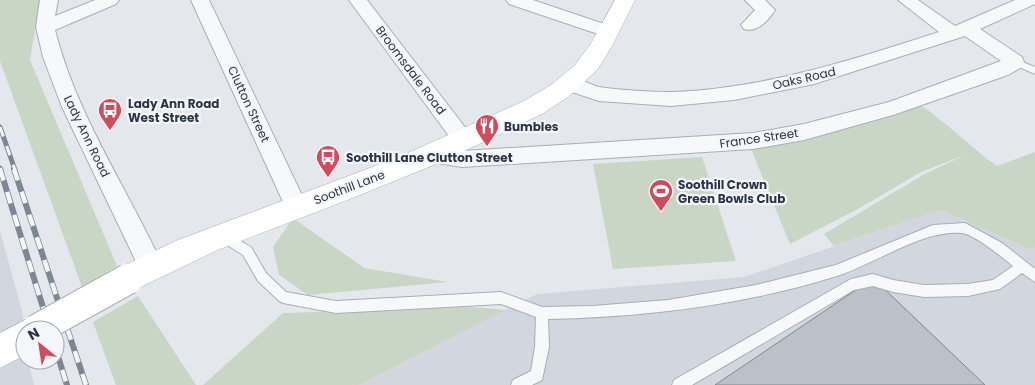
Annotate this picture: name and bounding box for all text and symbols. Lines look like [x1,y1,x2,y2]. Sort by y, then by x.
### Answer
street label: Broomsdale Road [372,22,450,118]
street label: Oaks Road [771,62,837,94]
street label: Clutton Street [224,63,274,145]
street label: Lady Ann Road [60,92,114,180]
place label: Lady Ann Road West Street [128,95,219,126]
bus stop icon: Lady Ann Road West Street [97,97,123,131]
restaurant icon: Bumbles [474,113,500,147]
place label: Bumbles [504,118,559,135]
street label: France Street [719,124,799,152]
bus stop icon: Soothill Lane Clutton Street [315,144,341,178]
place label: Soothill Lane Clutton Street [346,149,513,166]
street label: Soothill Lane [311,166,387,208]
place label: Soothill Crown Green Bowls Club [678,176,785,207]
sports icon: Soothill Crown Green Bowls Club [648,178,674,212]
north arrow [15,320,65,370]
text: N [24,322,43,345]

